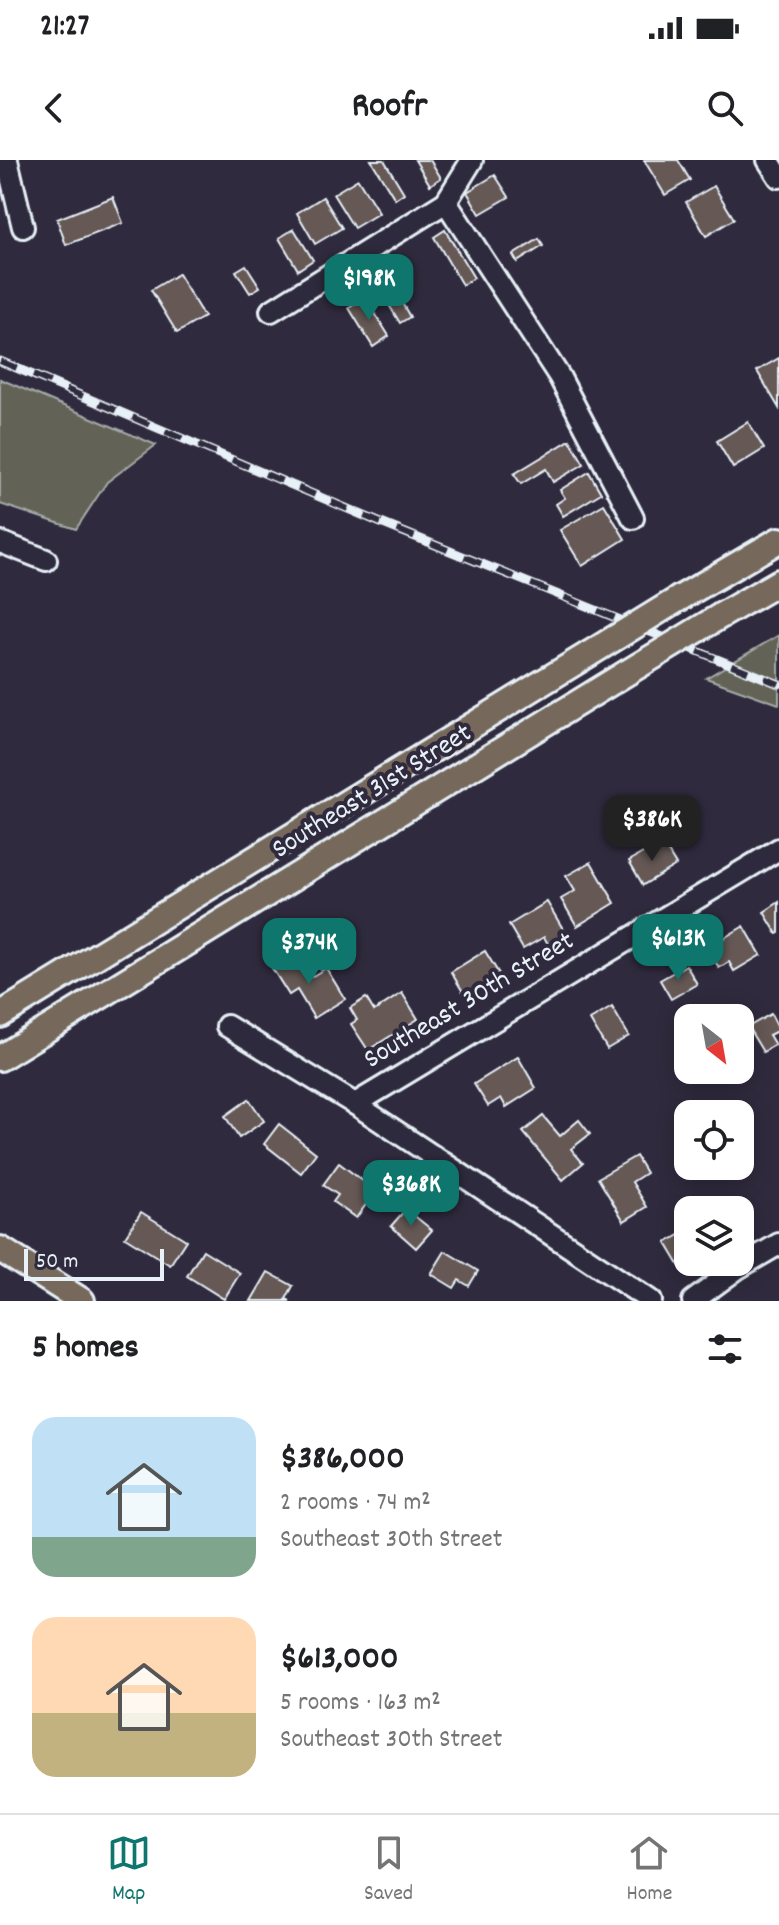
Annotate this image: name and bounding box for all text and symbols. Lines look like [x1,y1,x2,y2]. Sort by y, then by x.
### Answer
text: 21:27 [40,7,89,50]
text: Roofr [352,82,427,134]
icon: back [32,86,76,130]
icon: search [703,86,747,130]
pin: $198K [313,254,425,322]
text: $198K [342,261,396,298]
street label: Southeast 31st Street [265,715,481,871]
pin: $386K [596,795,708,863]
text: $386K [622,802,682,839]
pin: $613K [622,914,734,982]
pin: $374K [253,918,365,986]
text: $613K [650,921,706,958]
street label: Southeast 30th Street [357,923,583,1081]
text: $374K [280,925,338,962]
north arrow [674,1004,754,1084]
map controls [674,1004,754,1276]
button: locate [674,1100,754,1180]
pin: $368K [355,1160,467,1228]
text: $368K [381,1167,441,1204]
button: layers [674,1196,754,1276]
scale bar [24,1245,164,1281]
text: 50 m [36,1247,78,1278]
text: 5 homes [32,1325,139,1374]
icon: filters [703,1327,747,1371]
text: $386,000 [280,1436,405,1485]
icon: home [96,1449,192,1545]
text: 2 rooms · 74 m² [280,1485,431,1522]
text: Southeast 30th Street [280,1522,502,1559]
text: $613,000 [280,1636,399,1685]
icon: home [96,1649,192,1745]
text: 5 rooms · 163 m² [280,1685,441,1722]
text: Southeast 30th Street [280,1722,502,1759]
tab: Map [107,1831,151,1910]
tab: Saved [364,1831,413,1910]
tab: Home [626,1831,672,1910]

